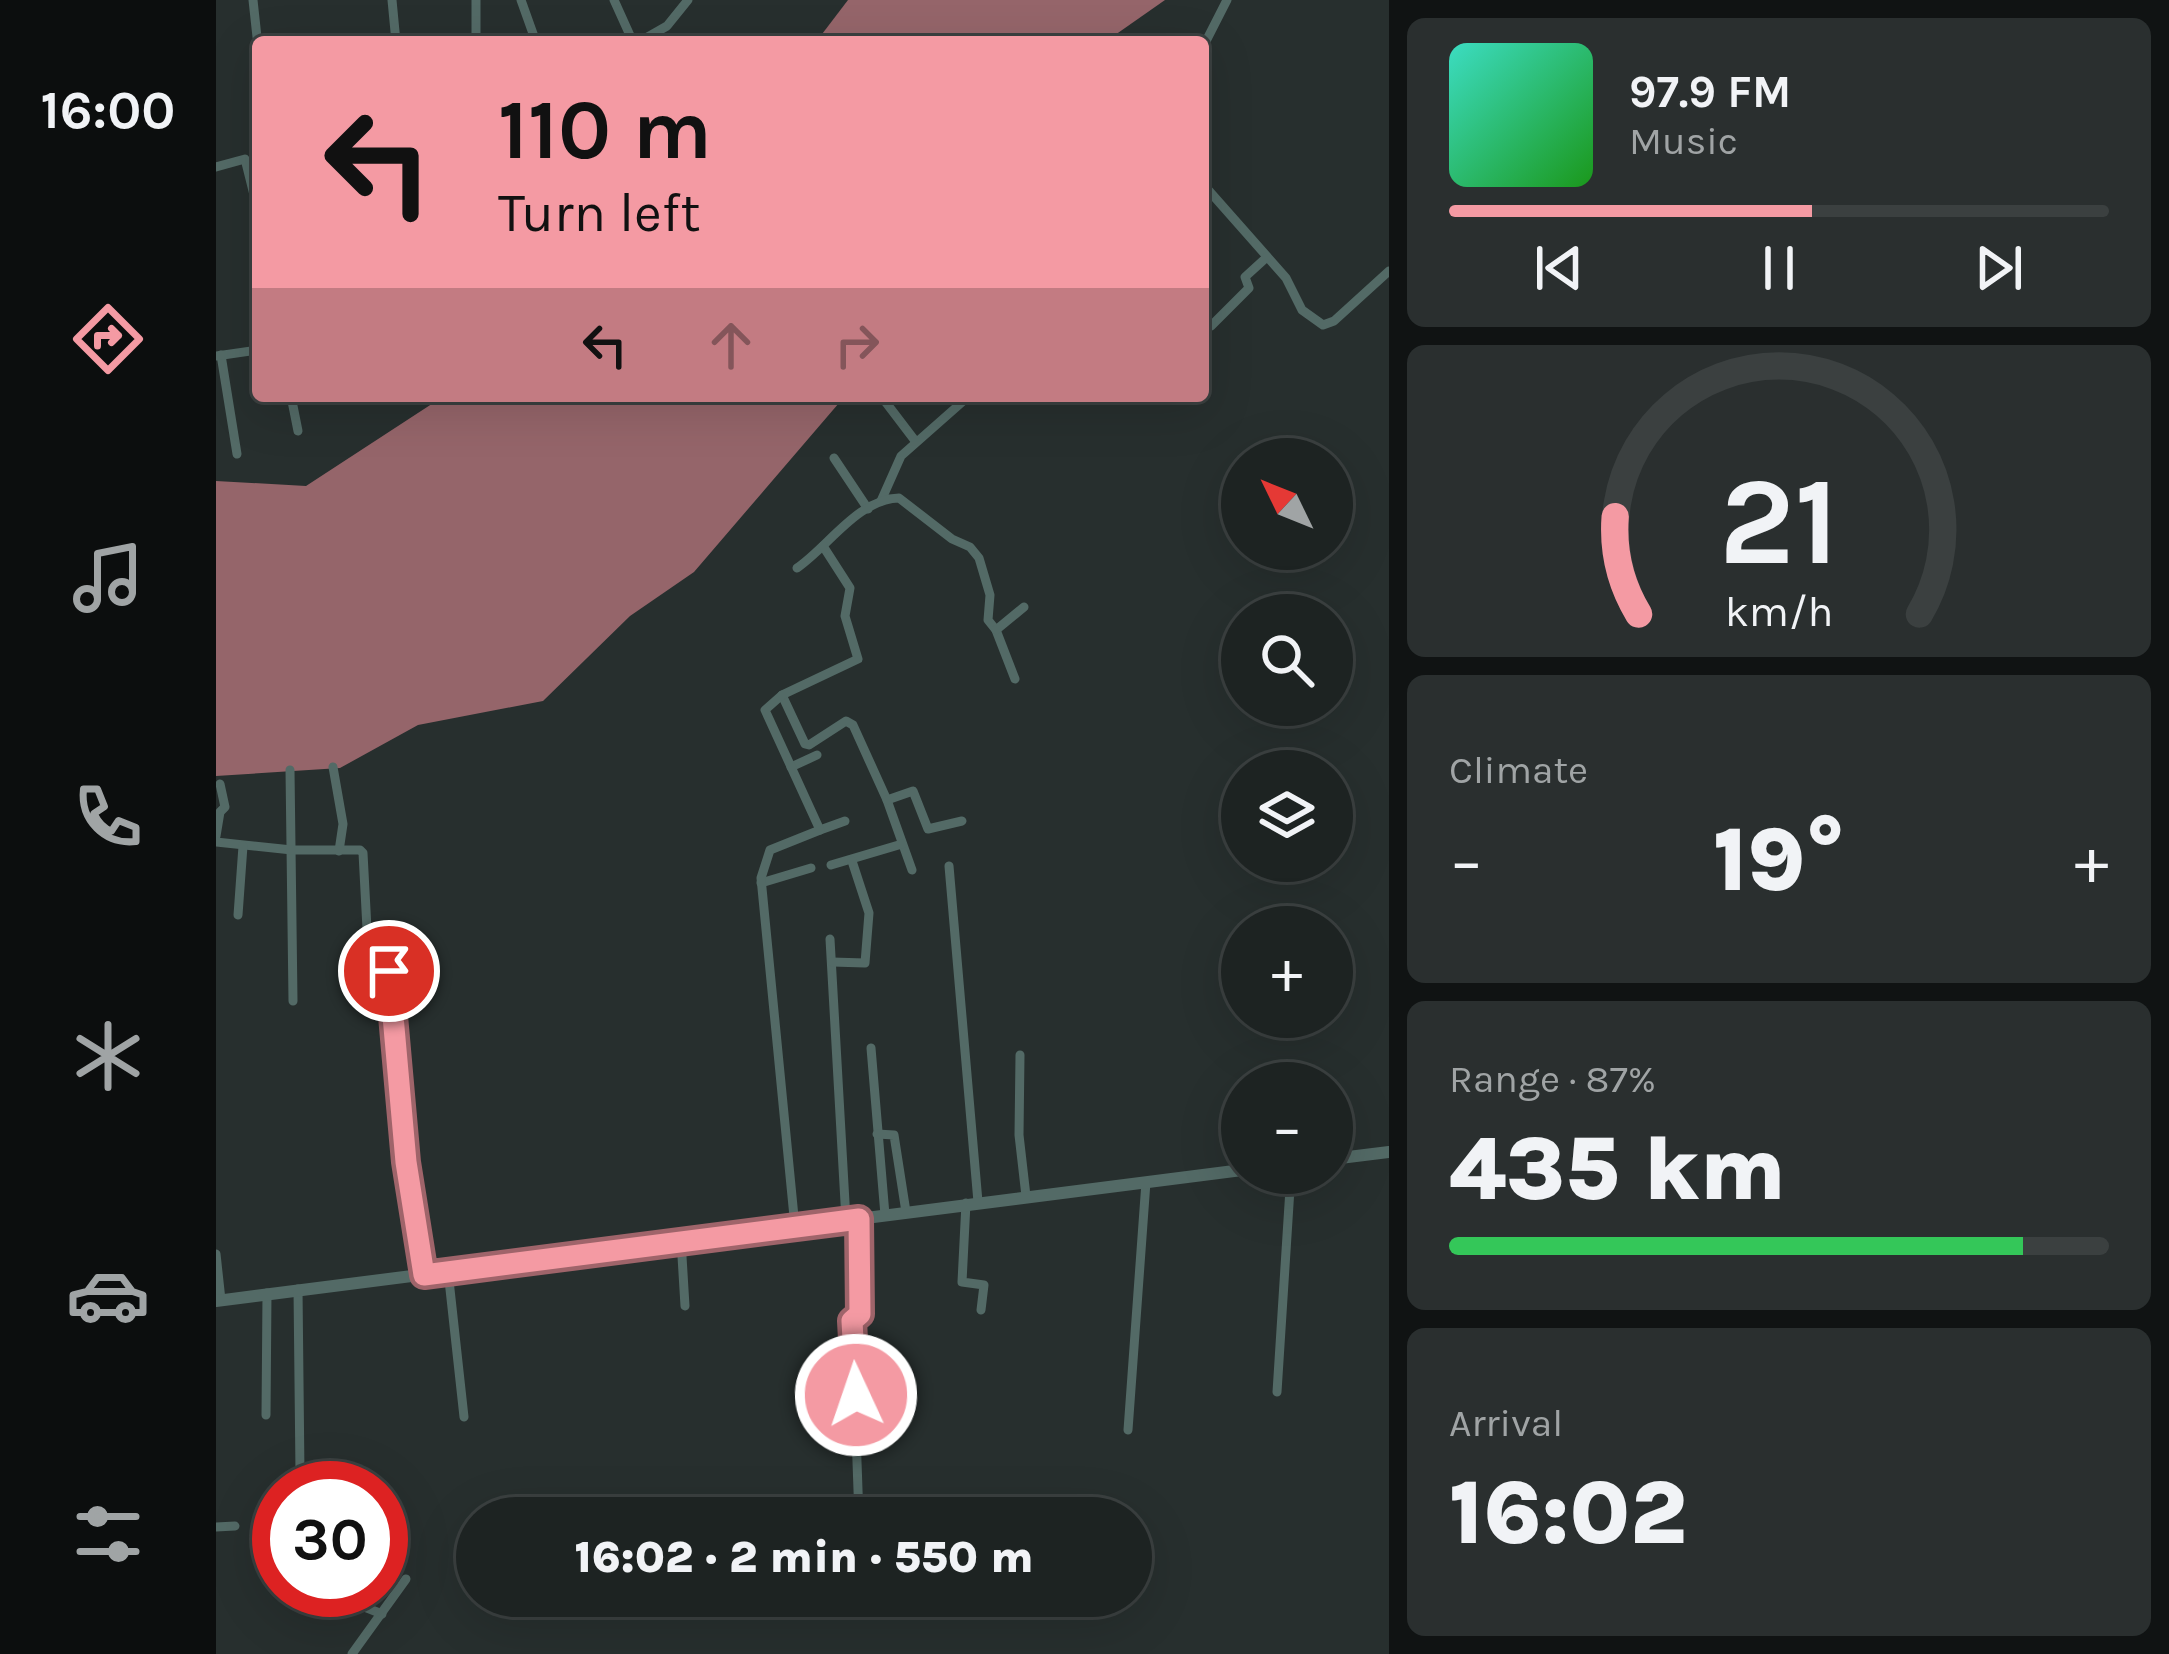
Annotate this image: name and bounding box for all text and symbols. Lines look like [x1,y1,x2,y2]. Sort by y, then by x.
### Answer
text: 97.9 FM [1629,66,1791,118]
text: 16:00 [41,78,175,142]
text: 110 m [498,81,712,179]
icon: left [300,84,456,240]
text: Music [1629,118,1738,164]
text: Turn left [498,181,701,245]
icon: previous [1526,235,1592,301]
icon: pause [1746,235,1812,301]
icon: next [1966,235,2032,301]
icon: directions [66,297,150,381]
icon: left [572,312,638,378]
icon: ahead [698,312,764,378]
icon: right [824,312,890,378]
north arrow [1221,438,1353,570]
map controls [1221,438,1353,1194]
text: 21 [1719,449,1839,594]
icon: music [66,536,150,620]
text: km/h [1725,586,1833,636]
button: search [1221,594,1353,726]
text: Climate [1449,747,1588,793]
button: layers [1221,750,1353,882]
icon: phone [66,775,150,859]
text: 19° [1713,807,1845,913]
text: − [1449,822,1484,900]
text: + [2074,822,2109,900]
button: + [1221,906,1353,1038]
pin [338,920,440,1022]
icon: arrive [356,938,422,1004]
icon: climate [66,1014,150,1098]
text: Range · 87% [1449,1056,1656,1102]
button: − [1221,1062,1353,1194]
text: 435 km [1449,1116,1786,1222]
icon: car [66,1253,150,1337]
position arrow [793,1332,919,1458]
text: Arrival [1449,1400,1563,1446]
text: 16:02 [1449,1460,1687,1566]
speed limit sign: 30 [252,1461,408,1617]
icon: filters [66,1492,150,1576]
text: 16:02 · 2 min · 550 m [574,1531,1034,1583]

